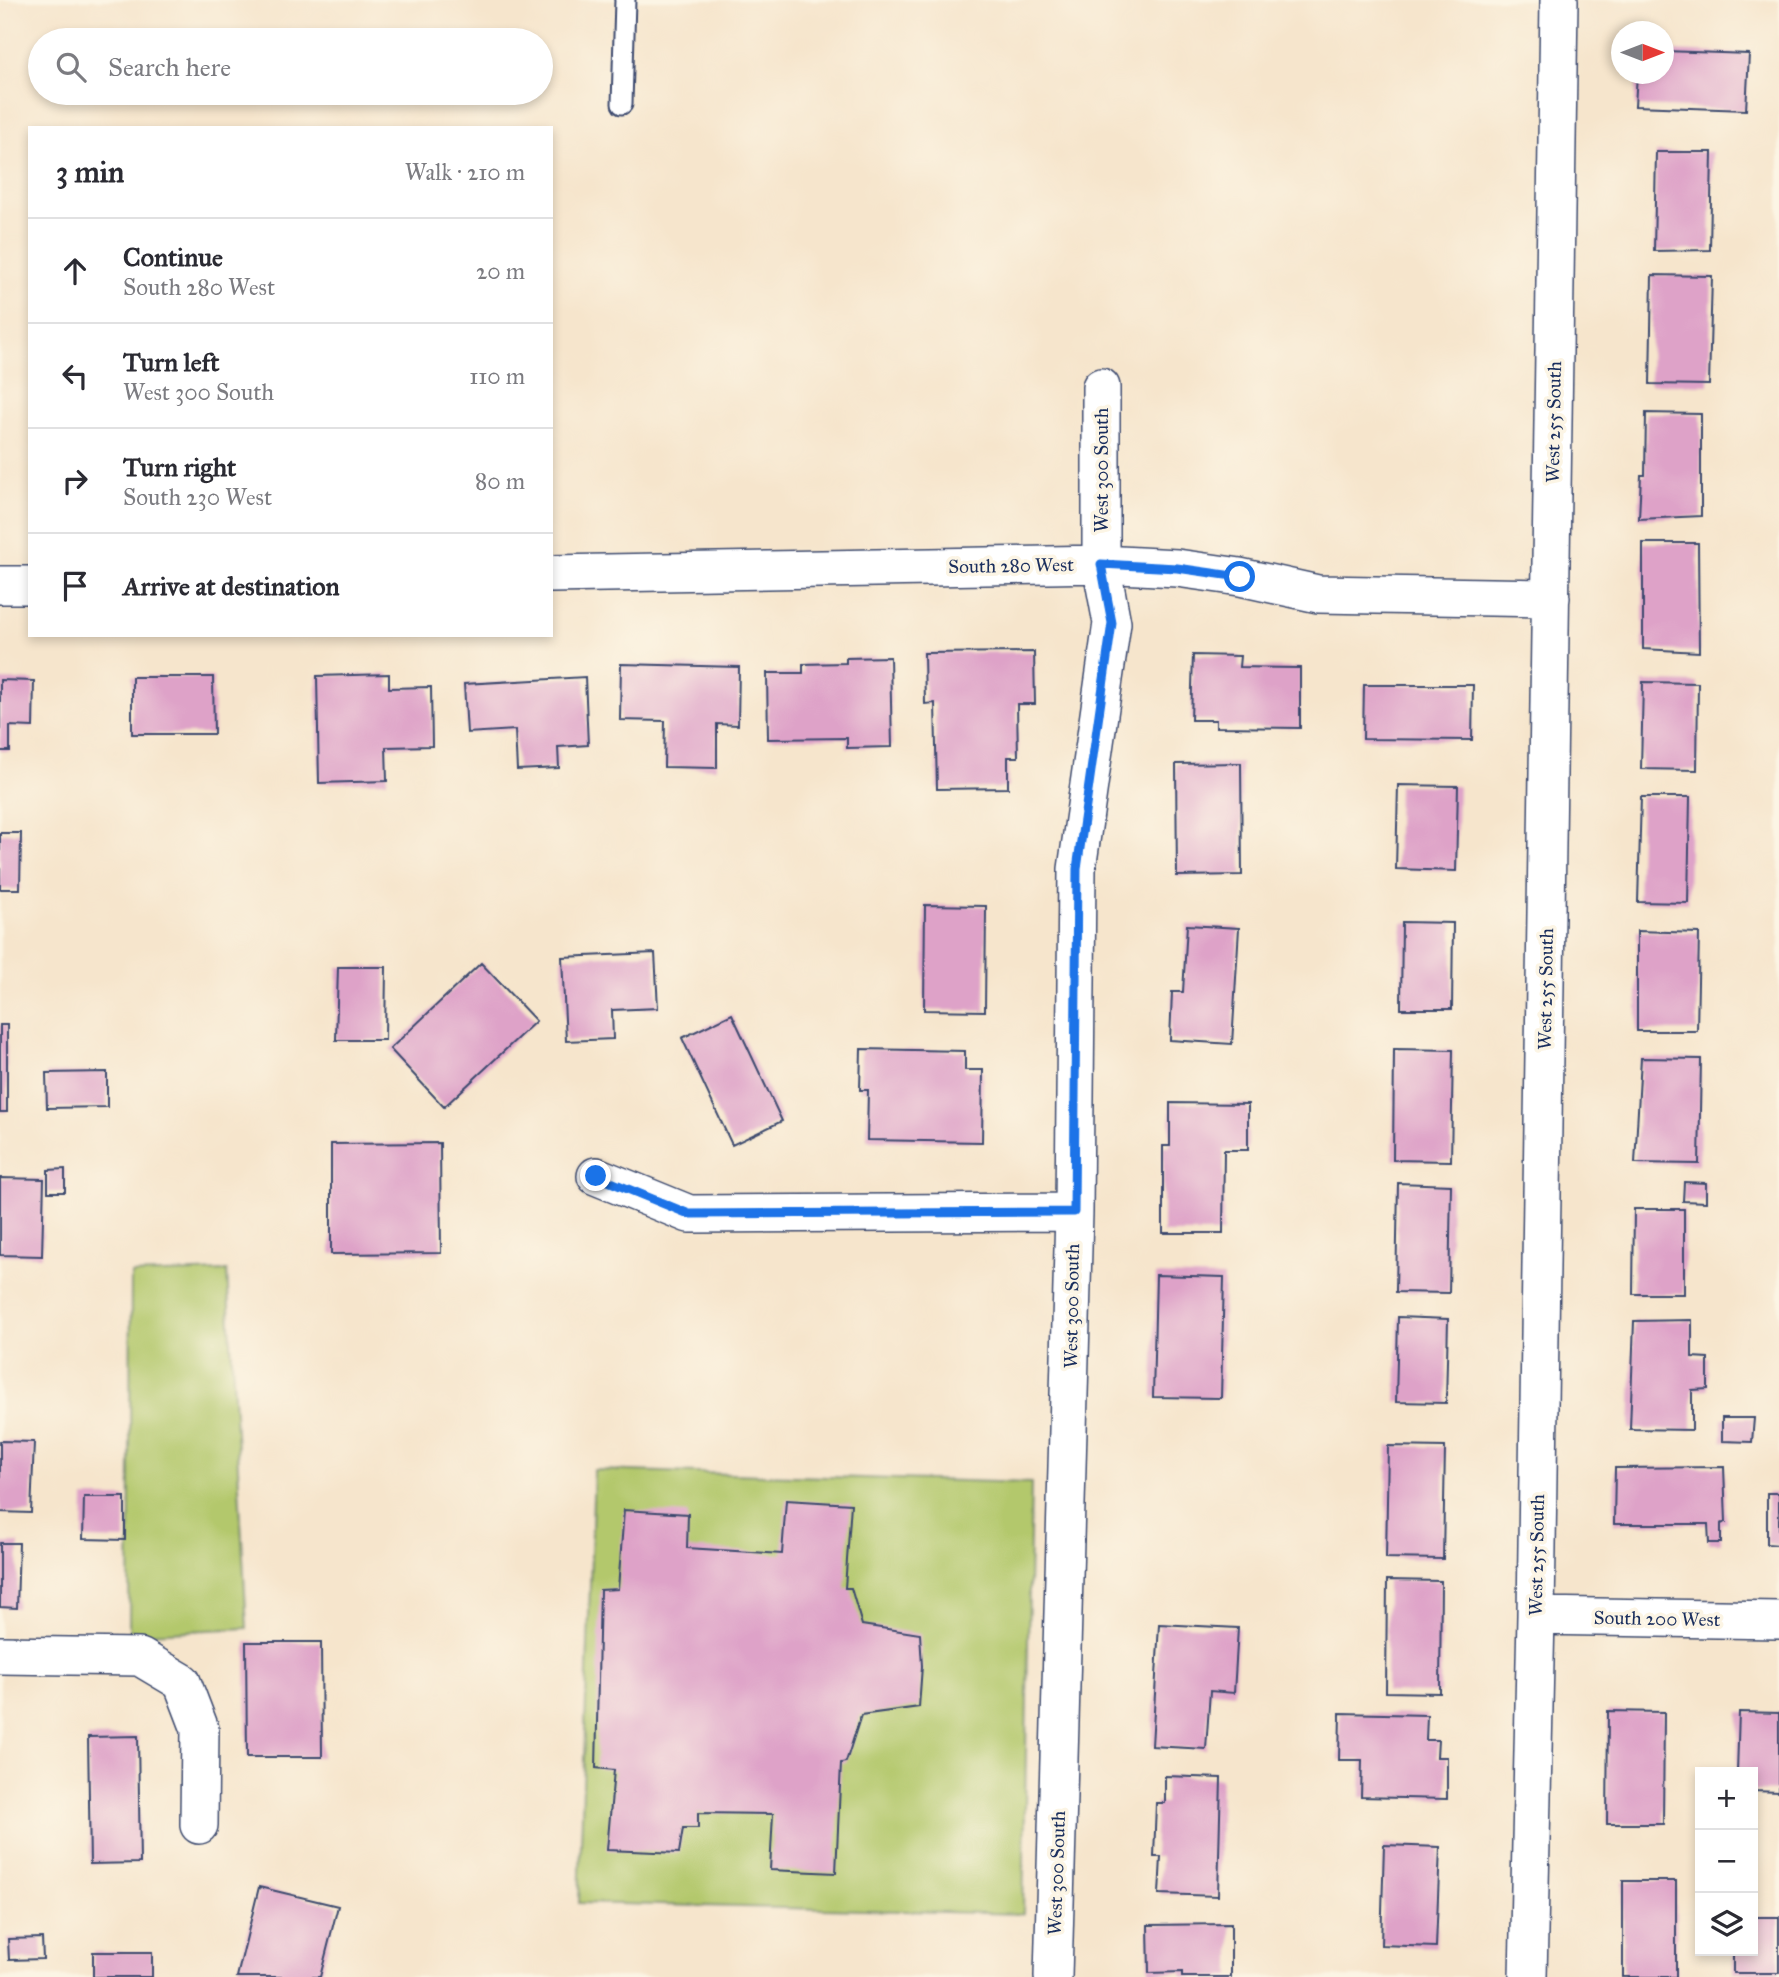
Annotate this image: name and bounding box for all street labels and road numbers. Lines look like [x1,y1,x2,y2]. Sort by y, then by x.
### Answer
street label: West 255 South [1541,360,1566,483]
street label: West 300 South [1090,407,1113,532]
street label: South 280 West [948,553,1074,578]
street label: West 255 South [1533,927,1558,1050]
street label: West 300 South [1059,1243,1084,1369]
street label: West 255 South [1524,1493,1549,1616]
street label: South 200 West [1594,1606,1721,1631]
street label: West 300 South [1043,1810,1070,1936]

